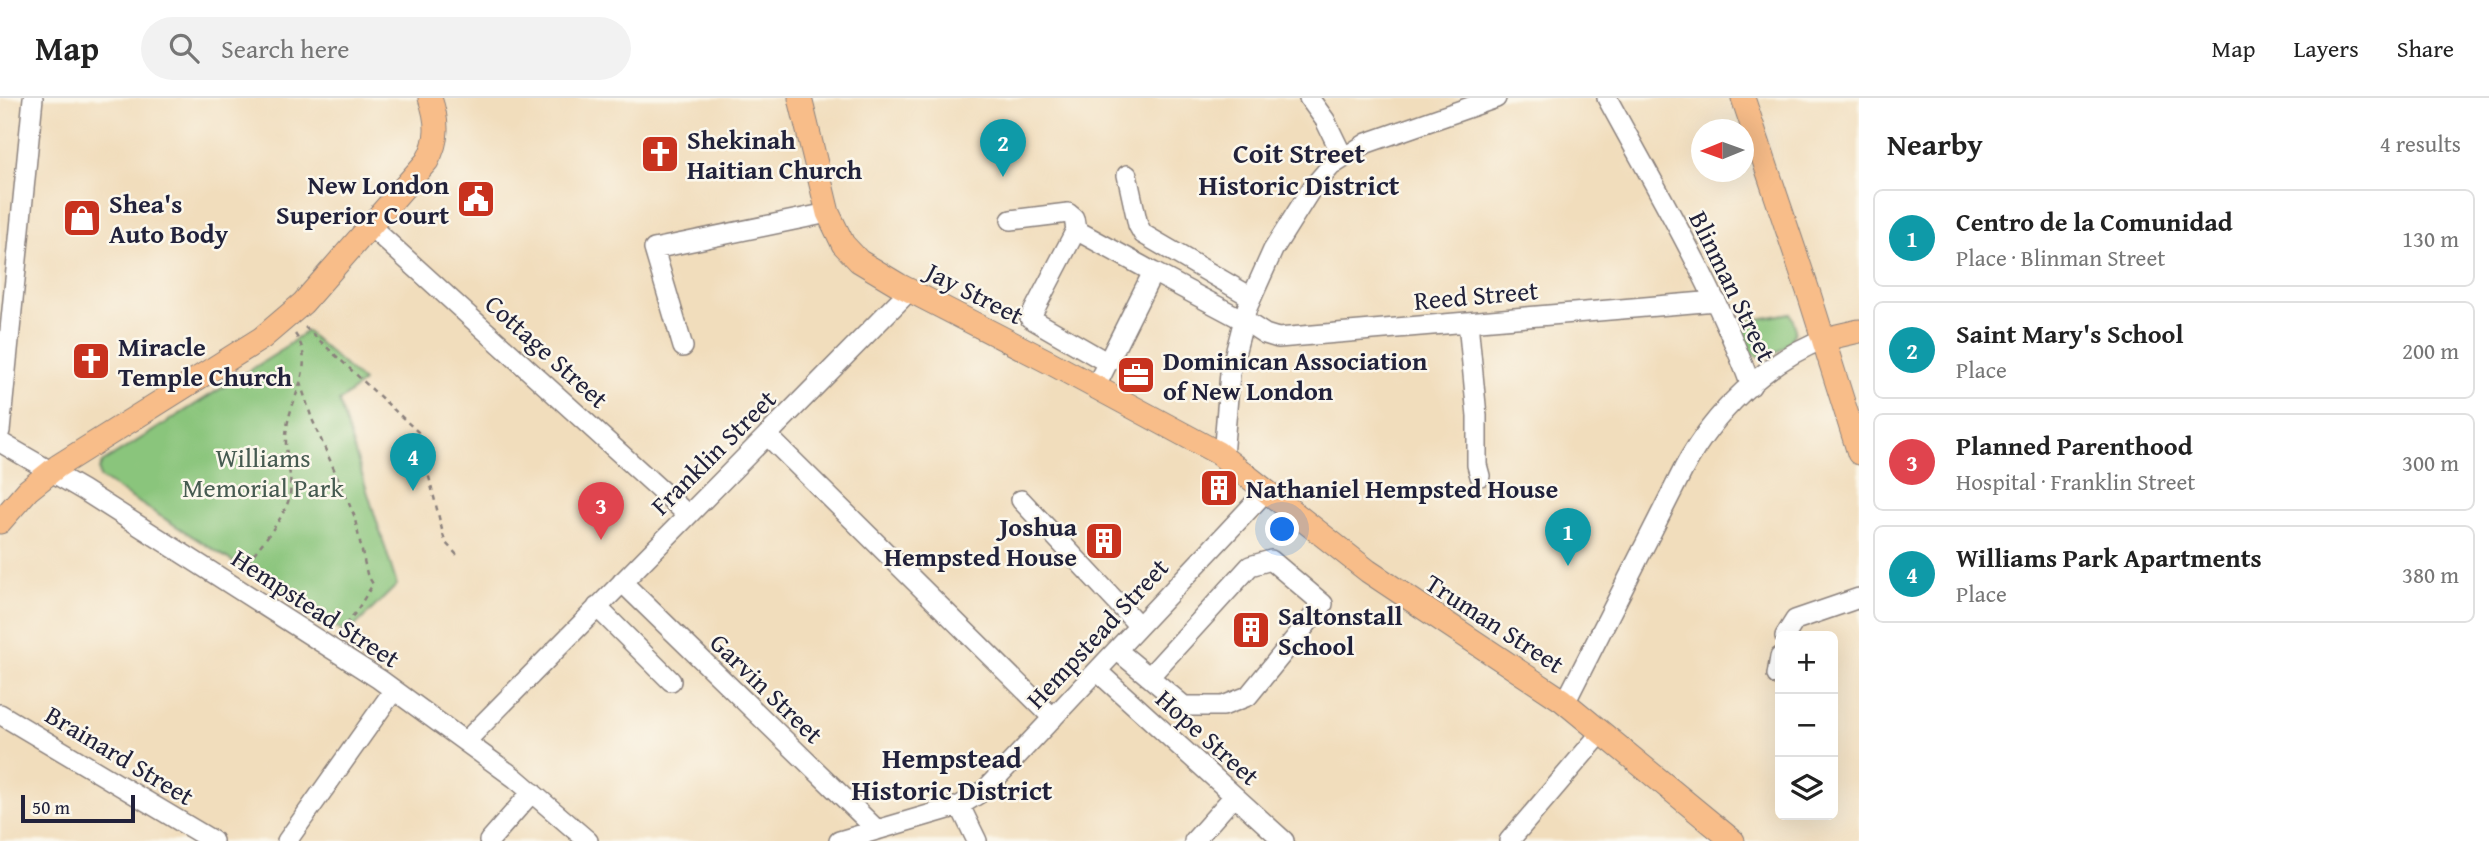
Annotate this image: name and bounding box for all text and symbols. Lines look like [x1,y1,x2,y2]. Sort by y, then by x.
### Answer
search box [141,17,631,80]
text: Map [35,24,99,72]
icon: search [165,29,203,67]
text: Search here [221,29,349,68]
text: Map [2212,31,2255,66]
text: Layers [2293,31,2359,66]
text: Share [2397,31,2454,66]
pin: 2 [980,119,1026,177]
north arrow [1691,119,1754,182]
place label: Shekinah Haitian Church [687,120,863,189]
text: Nearby [1887,122,1983,166]
text: 4 results [2380,127,2461,160]
district label: Coit Street Historic District [1199,132,1400,205]
church icon: Shekinah Haitian Church [639,133,681,175]
place label: New London Superior Court [276,165,450,234]
public building icon: New London Superior Court [455,178,497,220]
place label: Shea's Auto Body [109,184,229,253]
shop icon: Shea's Auto Body [61,197,103,239]
text: Centro de la Comunidad [1956,202,2233,241]
street label: Blinman Street [1680,204,1786,368]
text: 1 [1906,222,1918,255]
text: 130 m [2402,222,2459,255]
text: Place · Blinman Street [1956,241,2165,274]
street label: Jay Street [917,250,1031,334]
street label: Reed Street [1412,270,1540,320]
street label: Cottage Street [476,285,618,417]
text: Saint Mary's School [1956,314,2183,353]
place label: Miracle Temple Church [118,327,293,396]
text: 2 [1906,334,1918,367]
text: 200 m [2402,334,2459,367]
church icon: Miracle Temple Church [70,340,112,382]
place label: Dominican Association of New London [1163,341,1428,410]
text: Place [1956,353,2007,386]
office icon: Dominican Association of New London [1115,354,1157,396]
street label: Franklin Street [641,380,785,524]
text: Planned Parenthood [1956,426,2193,465]
pin: 4 [390,433,436,491]
park label: Williams Memorial Park [182,438,345,507]
text: 3 [1906,446,1918,479]
text: 300 m [2402,446,2459,479]
text: Hospital · Franklin Street [1956,465,2195,498]
building icon: Nathaniel Hempsted House [1198,467,1240,509]
place label: Nathaniel Hempsted House [1246,469,1558,508]
pin: 3 [578,482,624,540]
place label: Joshua Hempsted House [884,507,1078,576]
pin: 1 [1545,508,1591,566]
your location [1265,512,1299,546]
building icon: Joshua Hempsted House [1083,520,1125,562]
text: Williams Park Apartments [1956,538,2262,577]
street label: Hempstead Street [224,539,408,677]
street label: Hempstead Street [1017,549,1177,717]
text: 4 [1906,558,1918,591]
text: 380 m [2402,558,2459,591]
street label: Truman Street [1418,563,1572,683]
text: Place [1956,577,2007,610]
place label: Saltonstall School [1278,596,1403,665]
building icon: Saltonstall School [1230,609,1272,651]
street label: Garvin Street [701,624,833,752]
map controls [1775,631,1838,820]
button: + [1775,631,1838,694]
street label: Hope Street [1147,680,1269,794]
button: − [1775,694,1838,757]
street label: Brainard Street [38,695,202,815]
district label: Hempstead Historic District [852,737,1053,810]
button: layers [1775,757,1838,820]
scale bar [21,792,135,824]
text: 50 m [32,793,70,821]

